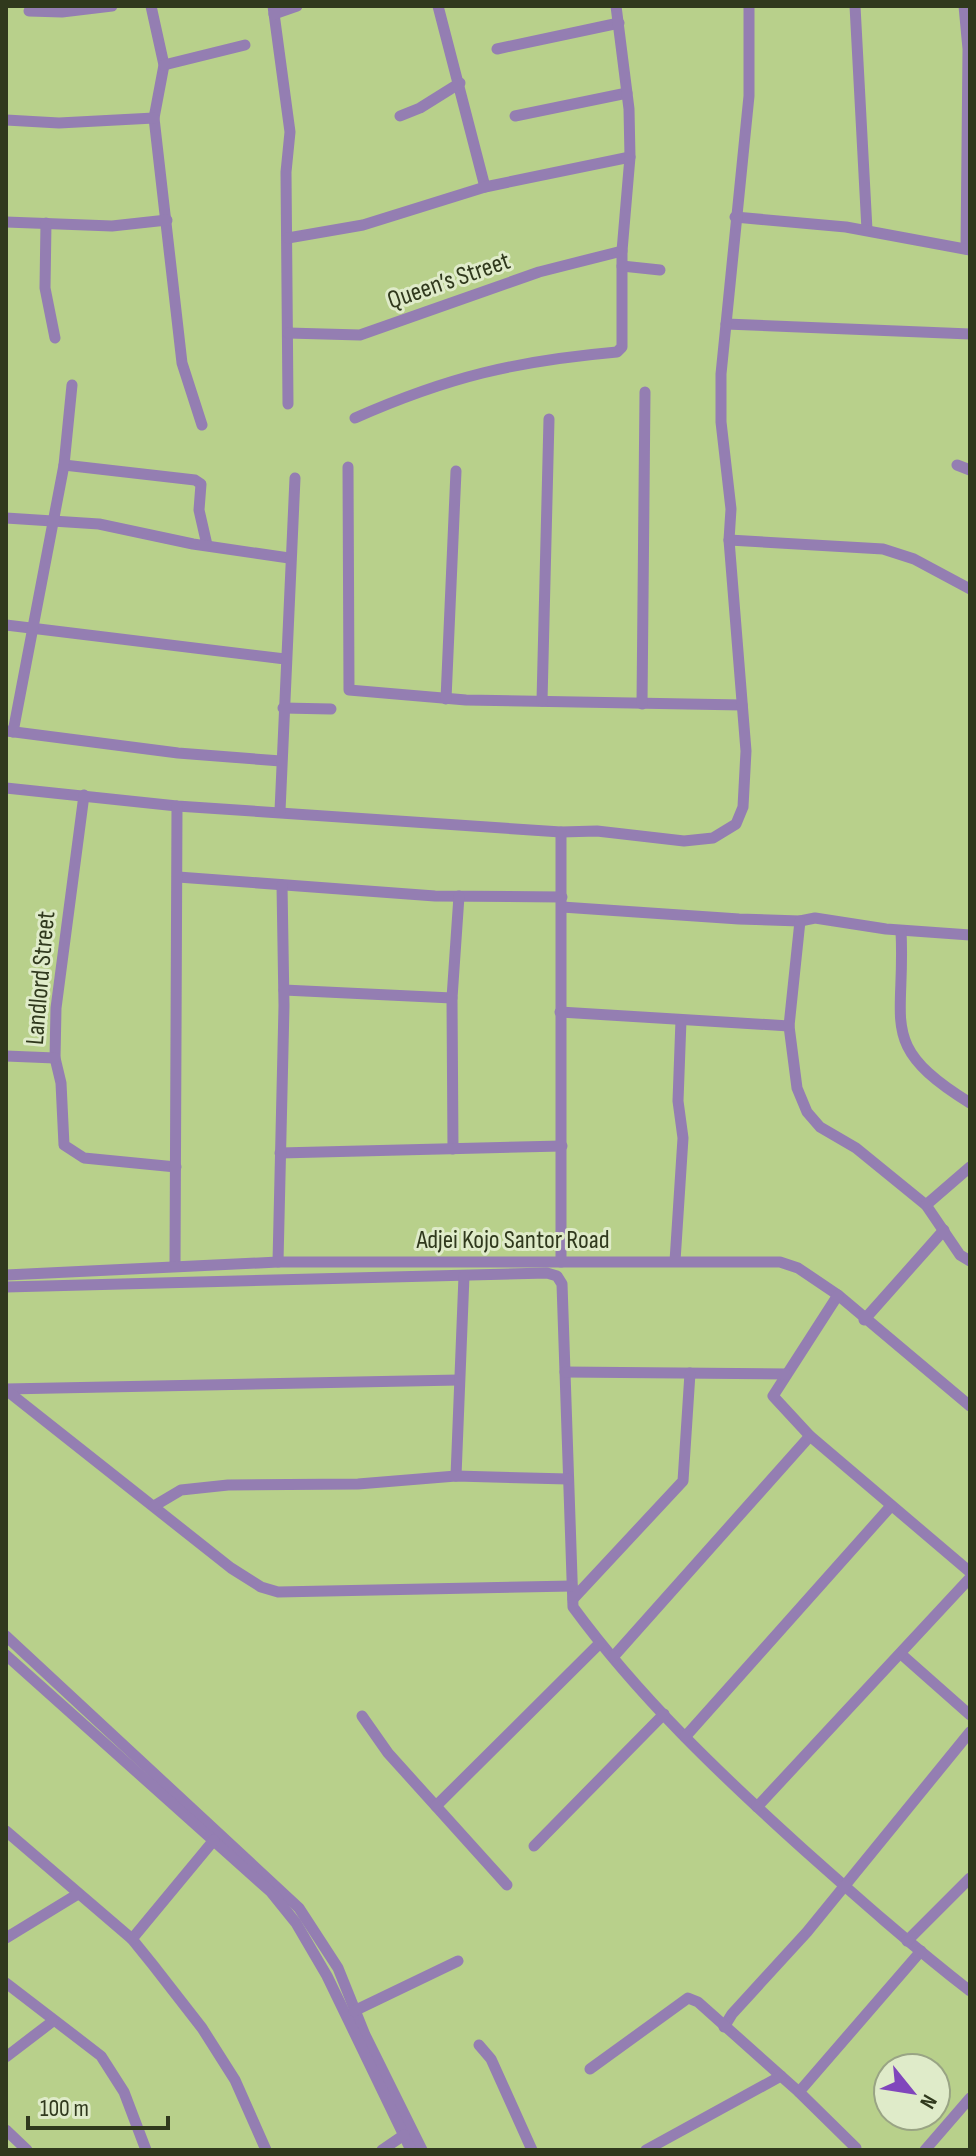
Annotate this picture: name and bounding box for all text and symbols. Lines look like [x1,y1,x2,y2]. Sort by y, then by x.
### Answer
street label: Queen’s Street [384,246,514,316]
street label: Landlord Street [20,910,62,1046]
street label: Adjei Kojo Santor Road [415,1225,610,1256]
north arrow [872,2052,952,2132]
scale bar [28,2080,168,2130]
text: N [913,2089,943,2113]
text: 100 m [40,2094,89,2123]

